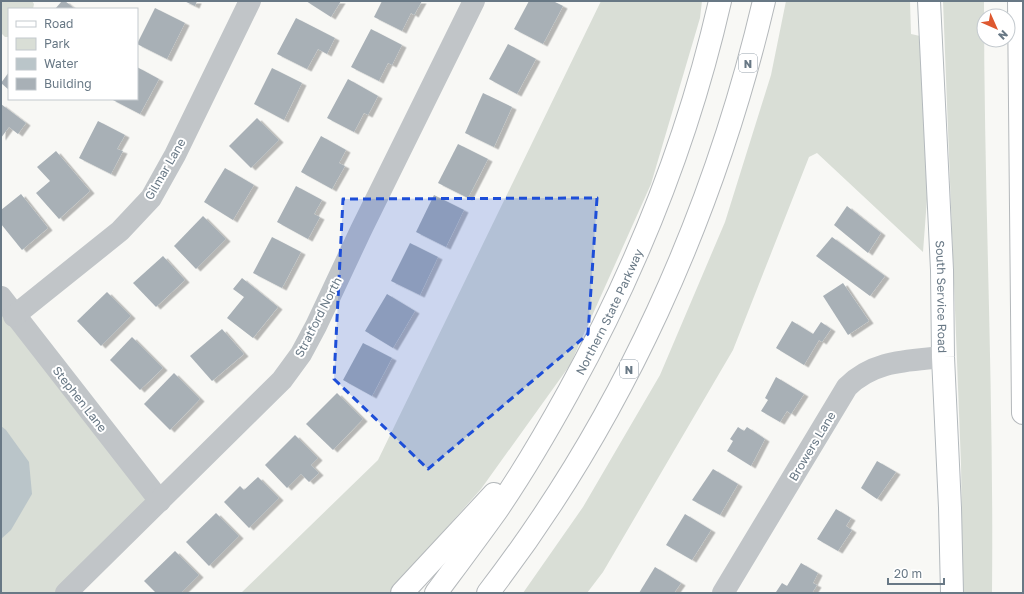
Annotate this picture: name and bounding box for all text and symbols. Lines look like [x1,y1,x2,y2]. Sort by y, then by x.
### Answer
legend [8,8,138,100]
north arrow [976,8,1016,48]
text: Road [44,16,73,31]
text: N [996,28,1011,43]
text: Park [44,36,70,51]
road number: N [739,54,757,72]
text: Water [44,56,78,71]
text: Building [44,76,92,91]
street label: Gilmar Lane [141,135,189,202]
street label: South Service Road [933,240,950,353]
street label: Northern State Parkway [571,247,645,377]
street label: Stratford North [291,274,345,360]
road number: N [620,360,638,378]
street label: Stephen Lane [50,363,110,435]
street label: Browers Lane [785,409,839,483]
scale bar [888,560,944,586]
text: 20 m [894,566,922,581]

